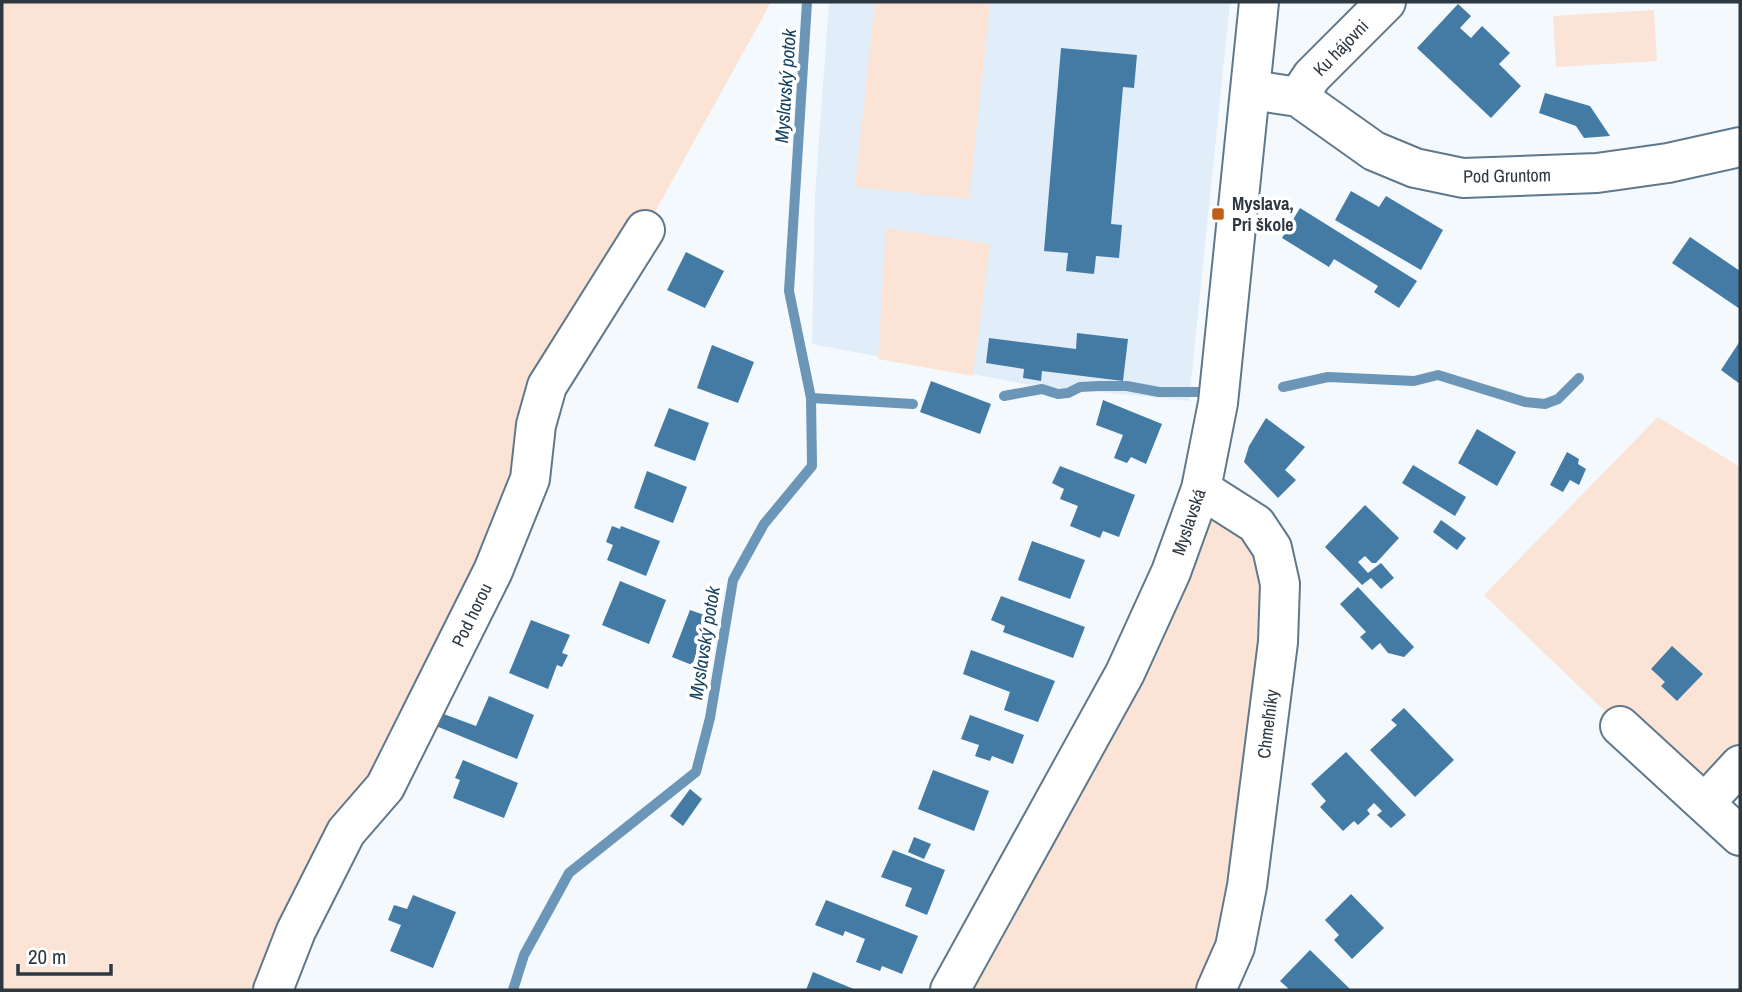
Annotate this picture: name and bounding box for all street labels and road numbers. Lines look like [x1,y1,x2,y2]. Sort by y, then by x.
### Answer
street label: Ku hájovni [1307,14,1374,81]
street label: Pod Gruntom [1463,162,1551,189]
street label: Myslavská [1165,485,1212,558]
street label: Pod horou [445,579,498,651]
street label: Chmeľníky [1251,687,1284,760]

